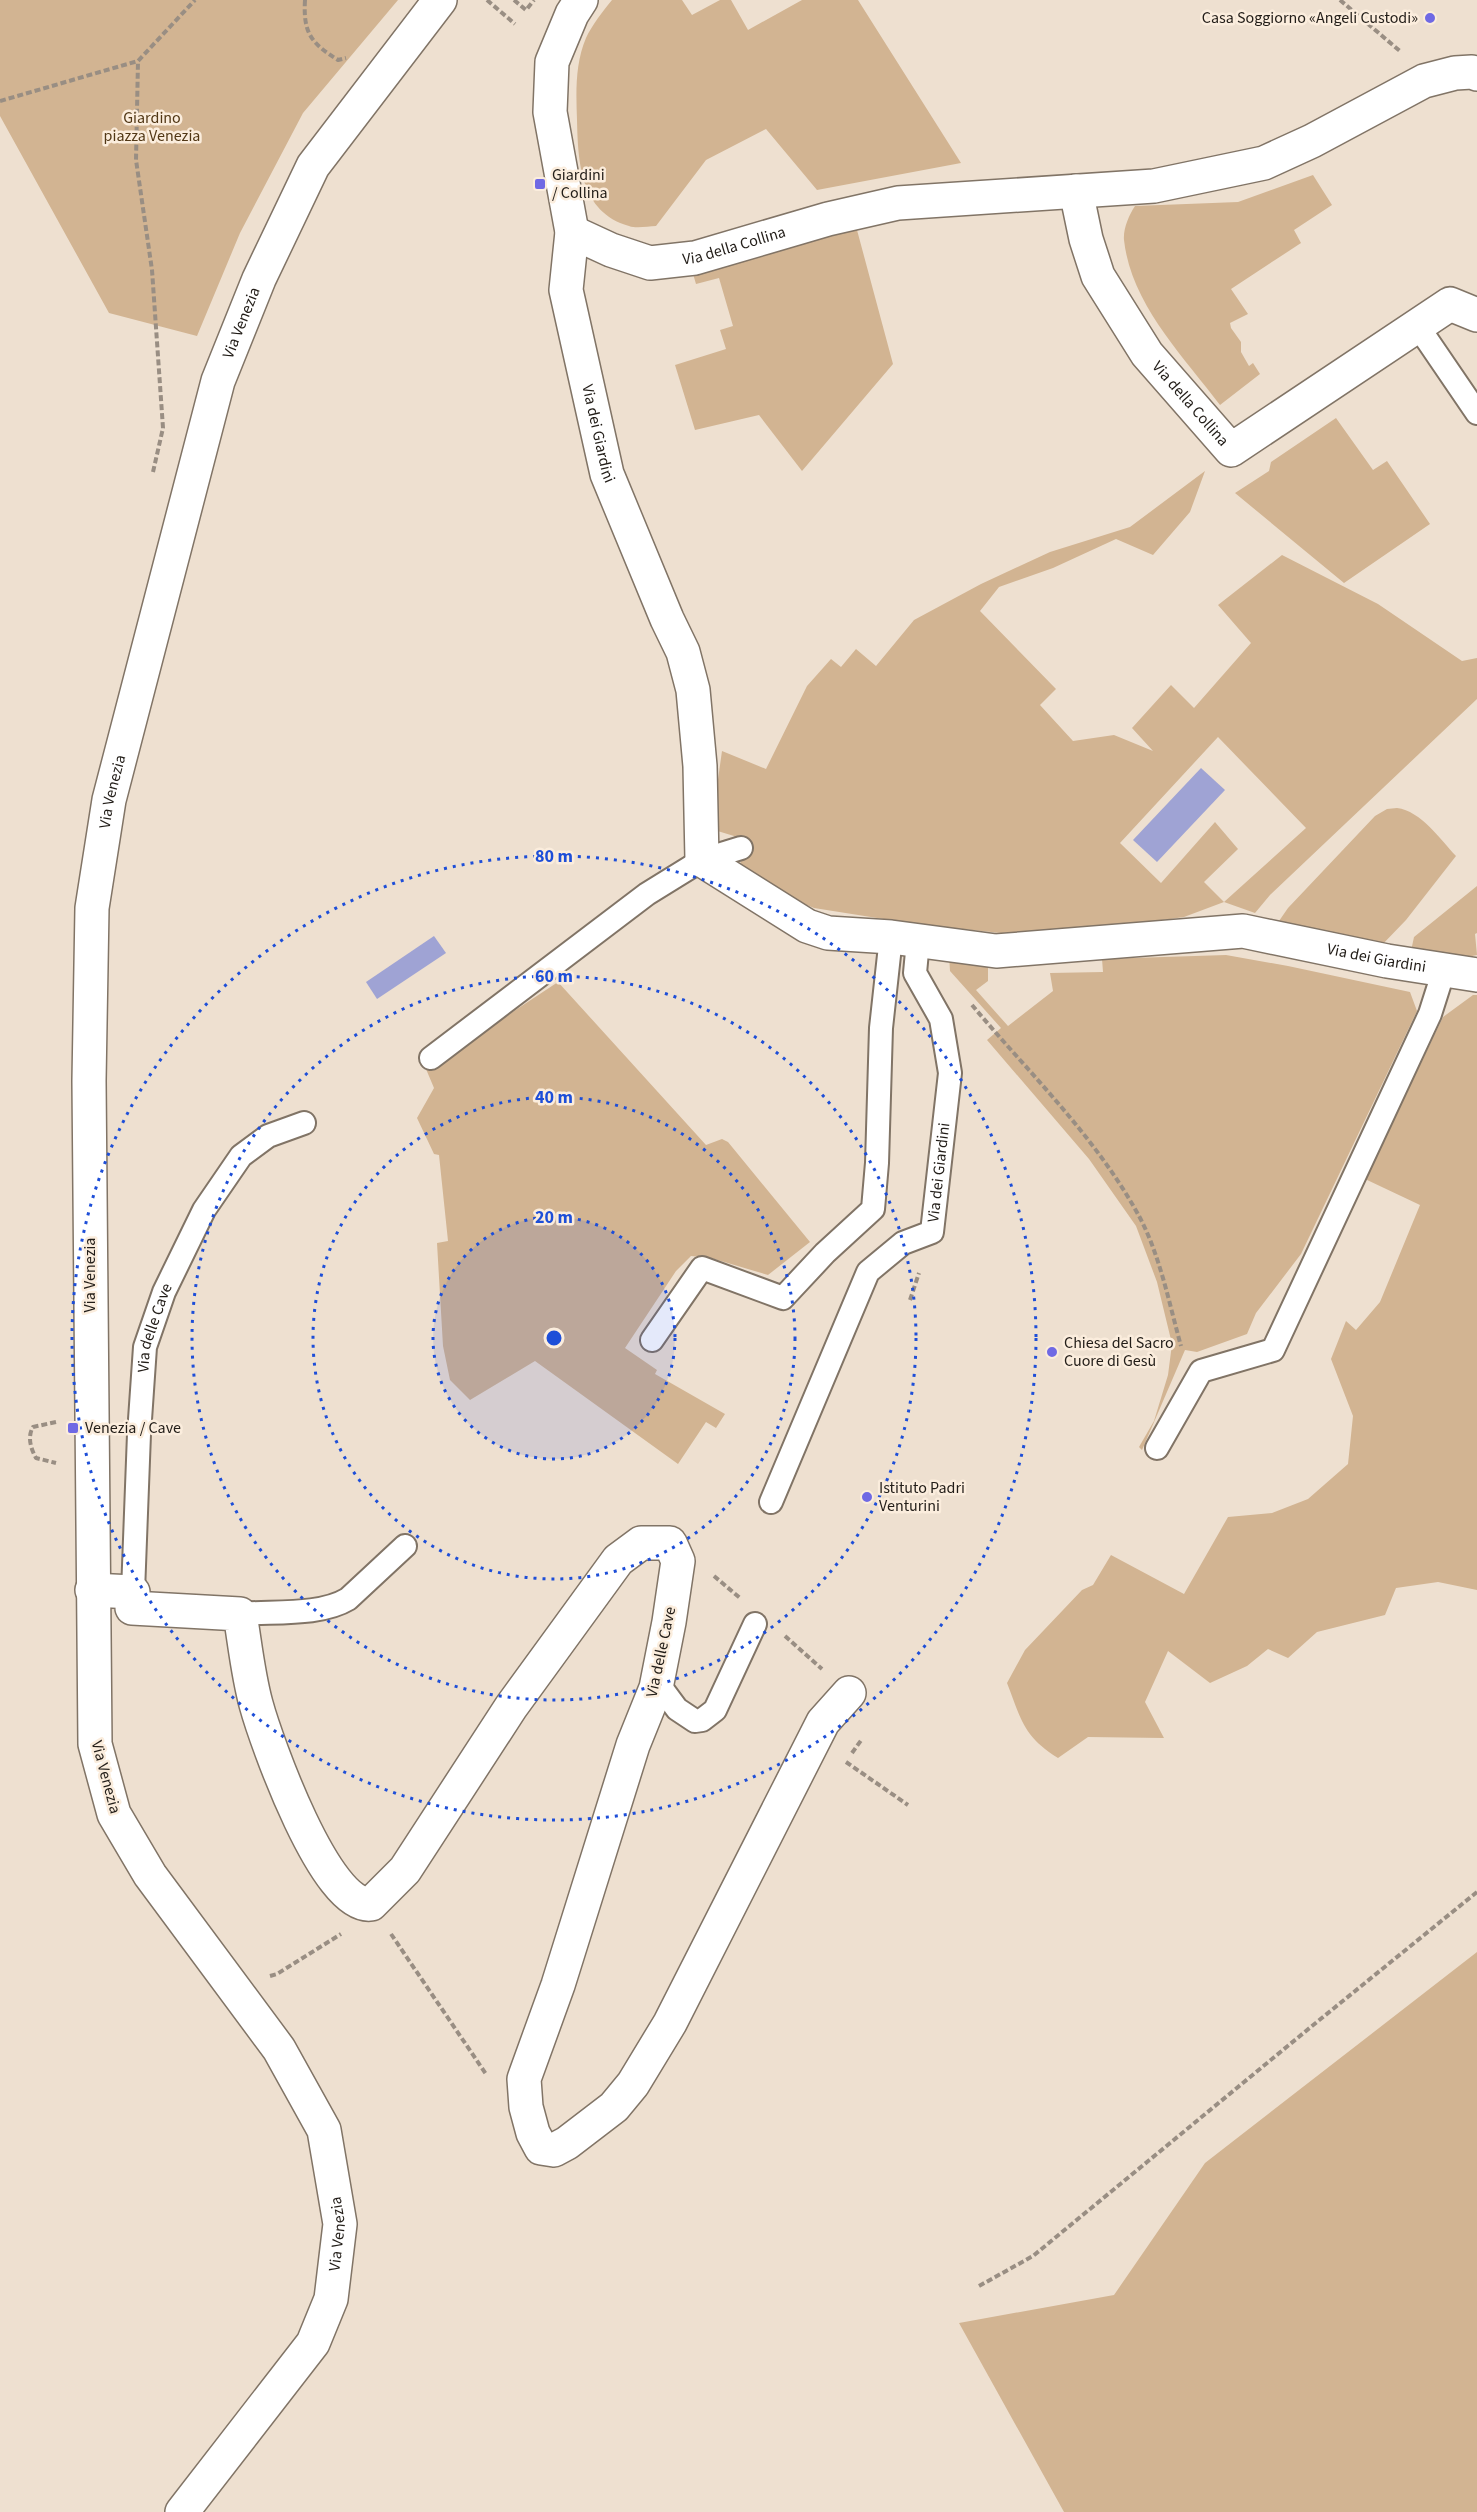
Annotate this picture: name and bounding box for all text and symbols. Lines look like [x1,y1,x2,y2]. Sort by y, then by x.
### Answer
place label: Casa Soggiorno «Angeli Custodi» [1202,7,1418,29]
marker: Casa Soggiorno «Angeli Custodi» [1423,11,1437,25]
park label: Giardino piazza Venezia [104,107,200,147]
place label: Giardini / Collina [552,164,608,204]
marker: Giardini / Collina [533,177,547,191]
street label: Via della Collina [681,221,788,270]
street label: Via Venezia [217,284,266,362]
street label: Via della Collina [1147,356,1234,451]
street label: Via dei Giardini [576,382,620,486]
street label: Via Venezia [94,753,131,830]
text: 80 m [535,844,573,869]
street label: Via dei Giardini [1325,938,1428,978]
text: 60 m [535,964,573,989]
text: 40 m [535,1085,573,1110]
street label: Via dei Giardini [922,1121,955,1224]
text: 20 m [535,1205,573,1230]
street label: Via Venezia [79,1238,101,1312]
street label: Via delle Cave [132,1279,178,1373]
centre of rings [544,1328,564,1348]
place label: Chiesa del Sacro Cuore di Gesù [1064,1332,1174,1372]
marker: Chiesa del Sacro Cuore di Gesù [1045,1345,1059,1359]
place label: Venezia / Cave [85,1417,181,1439]
marker: Venezia / Cave [66,1421,80,1435]
place label: Istituto Padri Venturini [879,1477,965,1517]
marker: Istituto Padri Venturini [860,1490,874,1504]
street label: Via delle Cave [641,1605,681,1699]
street label: Via Venezia [86,1738,126,1816]
street label: Via Venezia [323,2195,351,2272]

